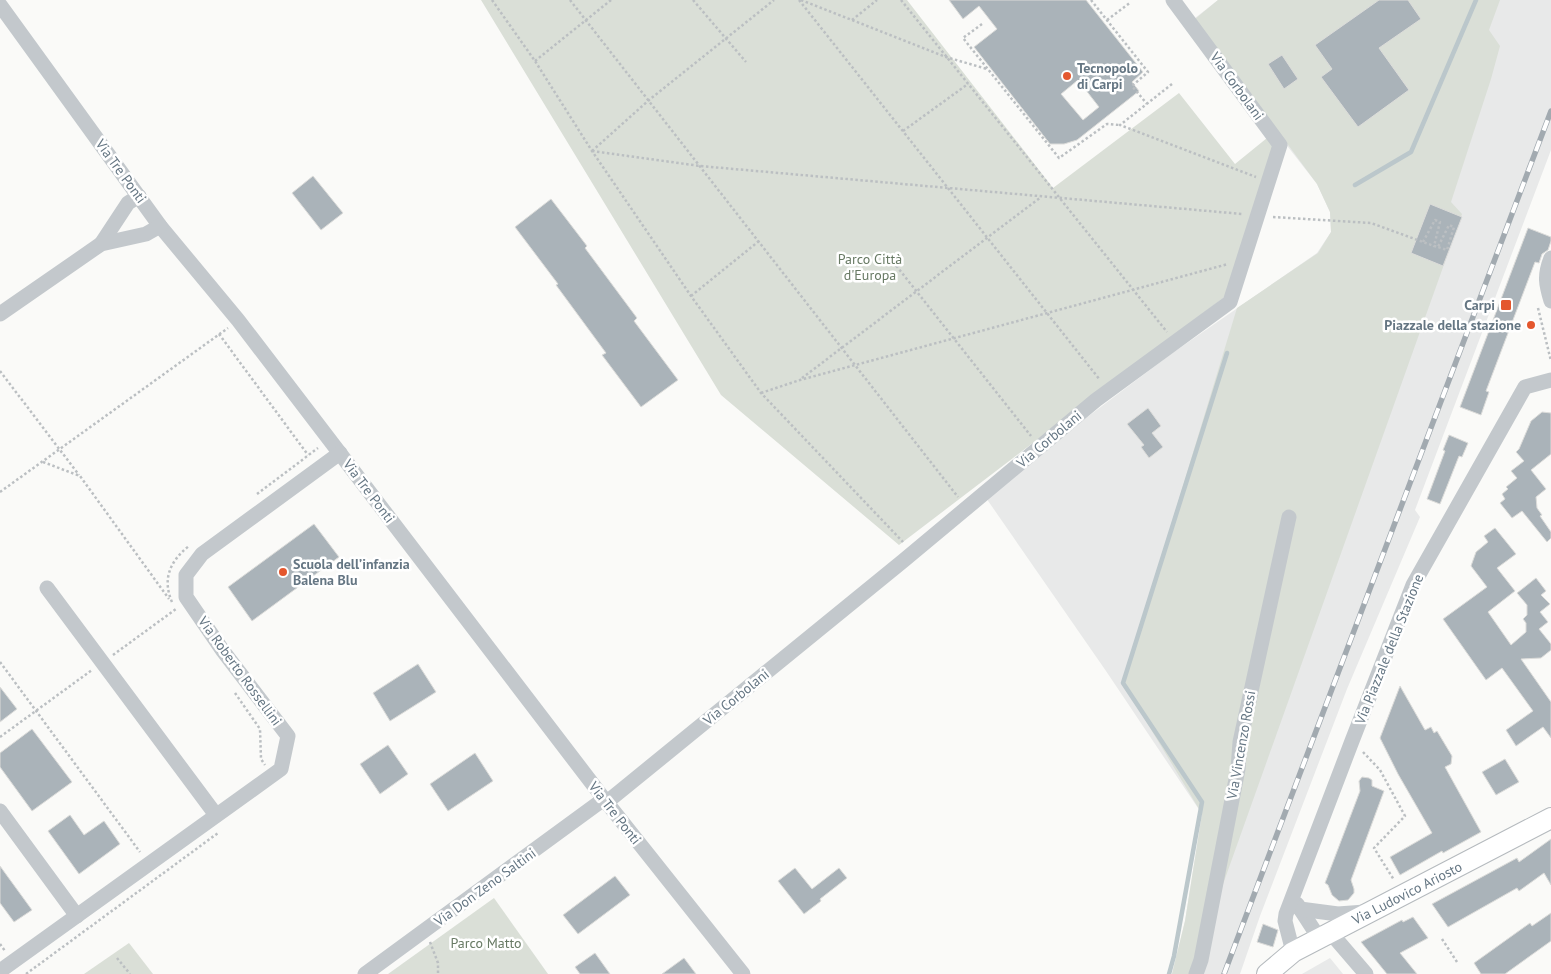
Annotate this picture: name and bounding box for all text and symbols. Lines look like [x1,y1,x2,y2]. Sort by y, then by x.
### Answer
street label: Via Corbolani [1206,48,1268,124]
place label: Tecnopolo di Carpi [1077,59,1139,93]
marker: Tecnopolo di Carpi [1061,70,1073,82]
street label: Via Tre Ponti [91,135,150,207]
park label: Parco Città d'Europa [838,250,902,284]
place label: Carpi [1464,296,1495,314]
marker: Carpi [1499,298,1513,312]
place label: Piazzale della stazione [1384,316,1521,334]
marker: Piazzale della stazione [1525,319,1537,331]
street label: Via Corbolani [1012,406,1085,472]
street label: Via Tre Ponti [339,455,399,526]
place label: Scuola dell’infanzia Balena Blu [293,555,410,589]
marker: Scuola dell’infanzia Balena Blu [277,566,289,578]
street label: Via Piazzale della Stazione [1350,571,1427,728]
street label: Via Roberto Rossellini [194,612,286,729]
street label: Via Corbolani [699,665,773,730]
street label: Via Vincenzo Rossi [1222,689,1259,802]
street label: Via Tre Ponti [584,777,645,848]
street label: Via Don Zeno Saltini [430,844,539,931]
street label: Via Ludovico Ariosto [1348,857,1465,929]
park label: Parco Matto [450,934,522,952]

